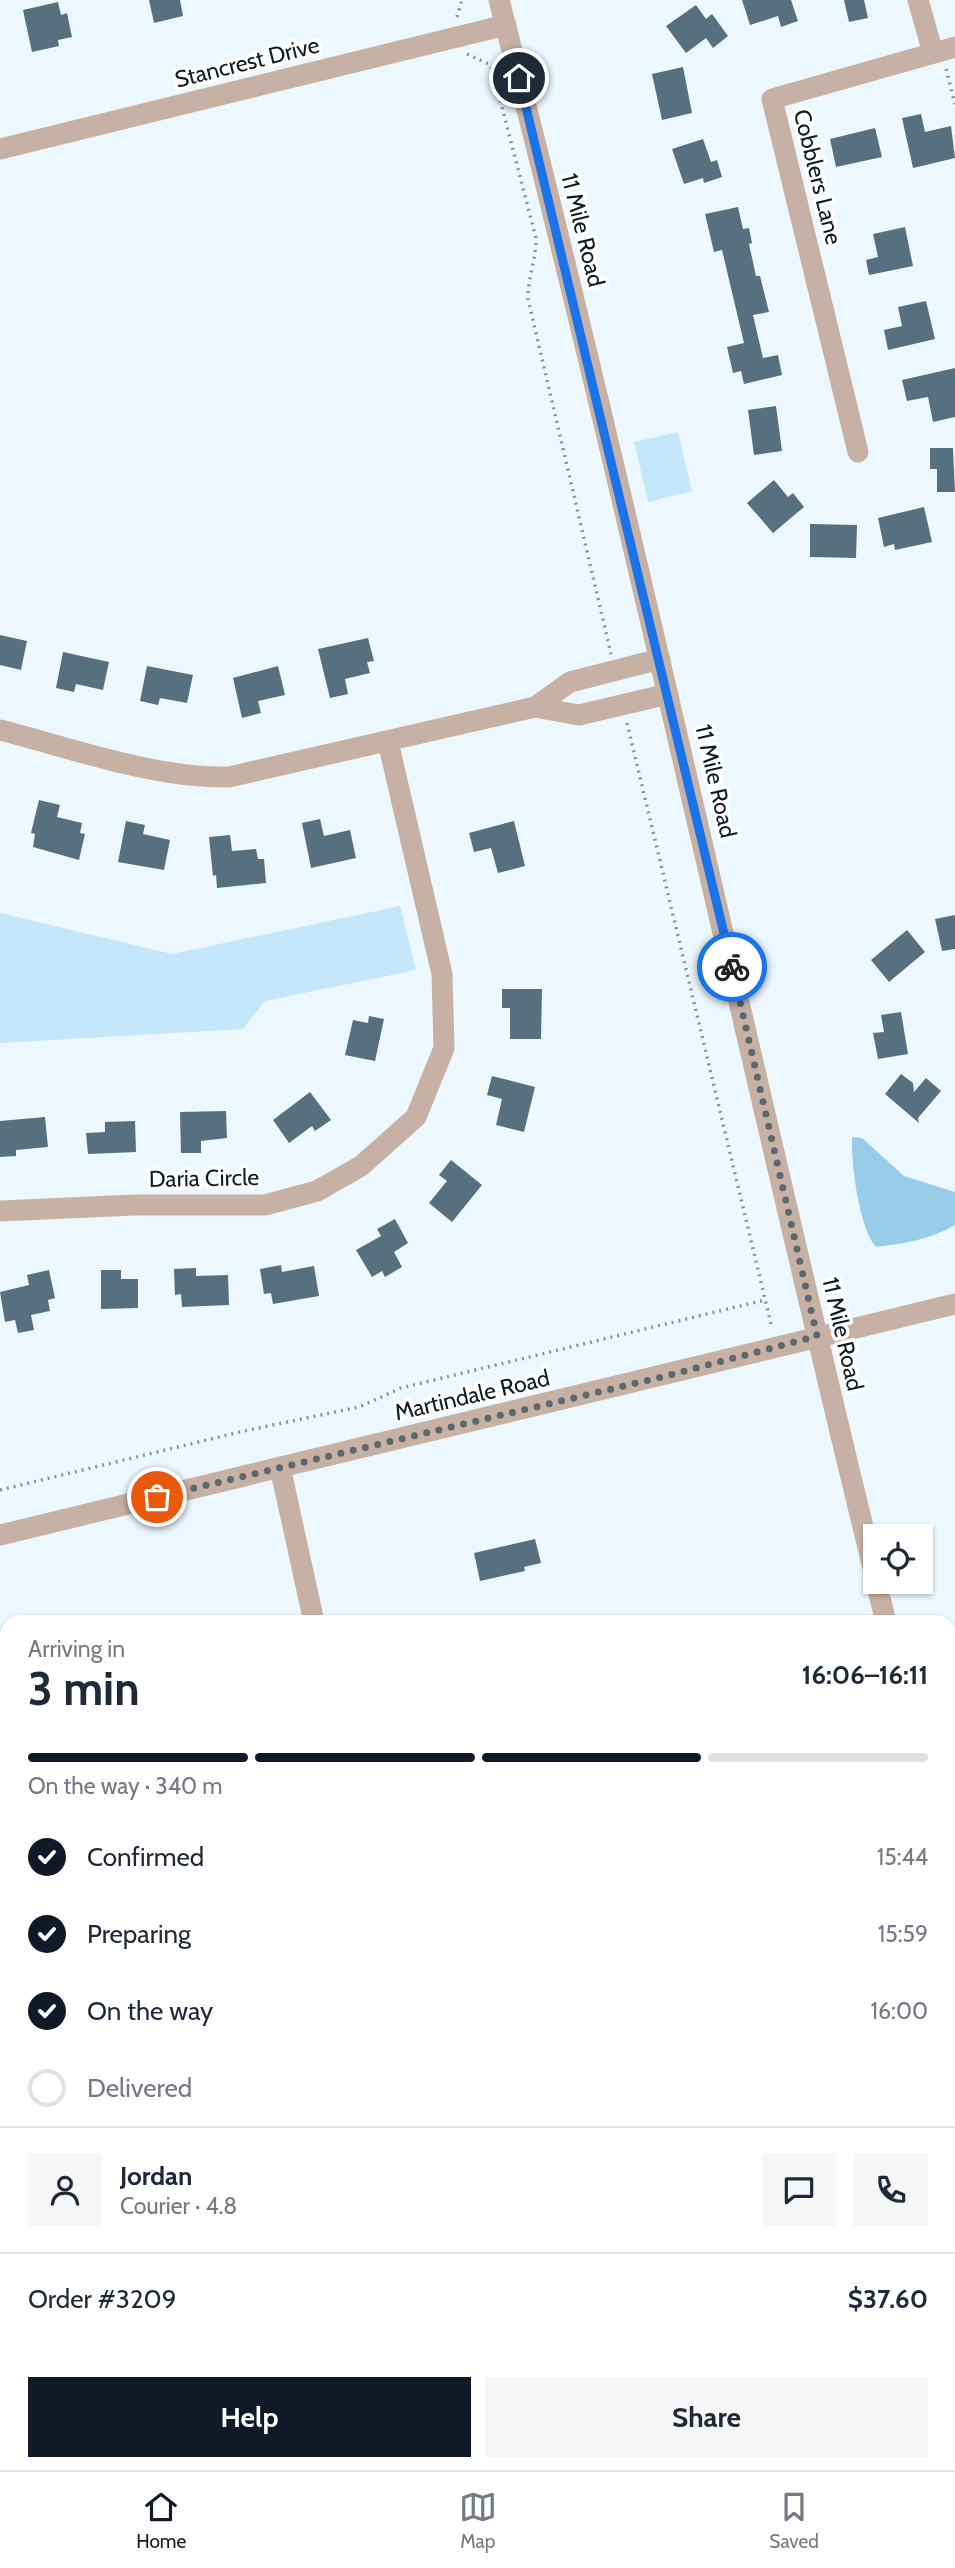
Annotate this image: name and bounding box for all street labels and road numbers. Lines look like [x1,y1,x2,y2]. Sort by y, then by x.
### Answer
street label: Stancrest Drive [172,30,322,93]
street label: Cobblers Lane [788,107,848,248]
street label: 11 Mile Road [555,171,611,289]
street label: 11 Mile Road [689,722,743,840]
street label: Daria Circle [149,1163,260,1193]
street label: 11 Mile Road [816,1275,870,1393]
street label: Martindale Road [392,1364,552,1426]

